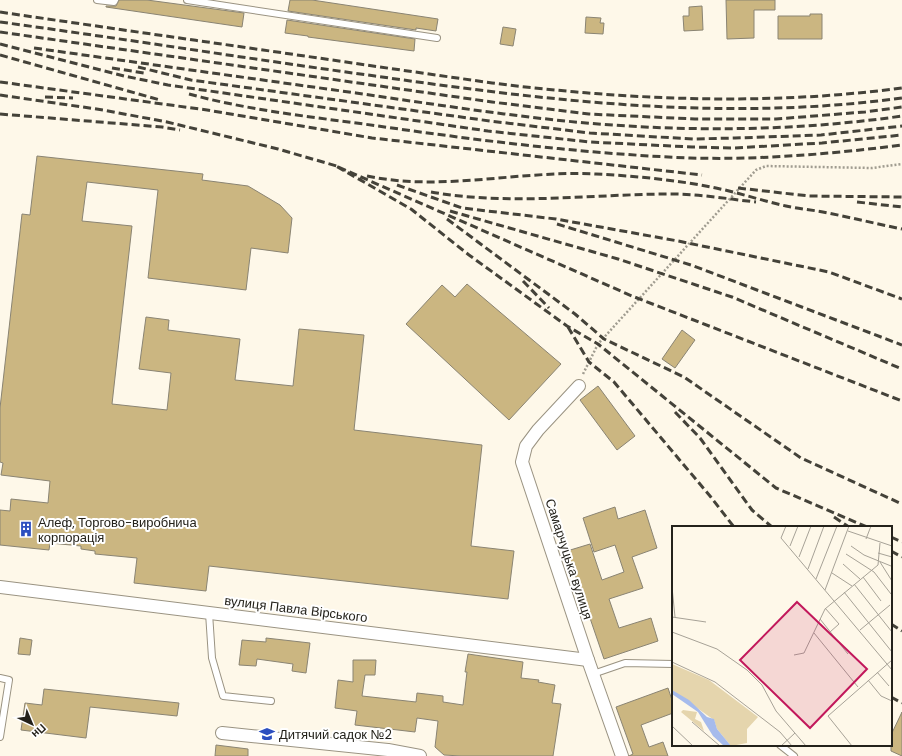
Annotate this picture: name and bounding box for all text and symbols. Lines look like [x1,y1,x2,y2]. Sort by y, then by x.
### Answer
street label: Самарчуцька вулиця [541,496,597,622]
place label: Алеф, Торгово-виробнича корпорація [38,514,197,546]
building icon: Алеф, Торгово-виробнича корпорація [17,520,35,538]
inset map [672,526,892,746]
street label: вулиця Павла Вірського [224,592,368,626]
north arrow [12,704,52,744]
text: Пн [29,721,49,741]
school or university icon: Дитячий садок №2 [258,725,276,743]
place label: Дитячий садок №2 [279,726,392,743]

